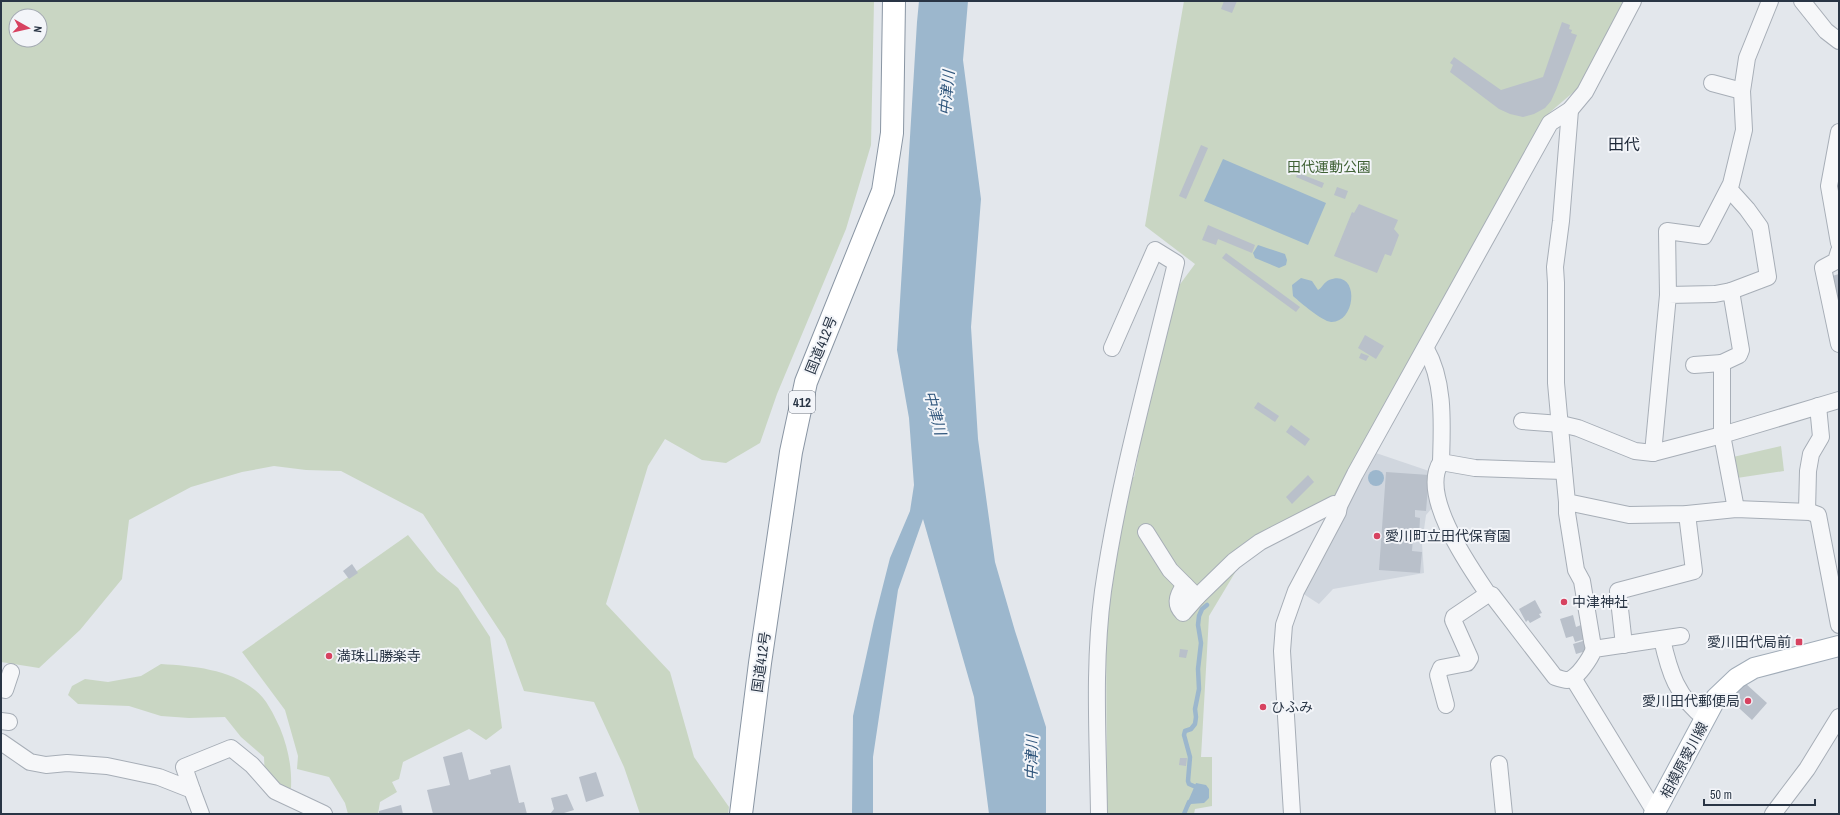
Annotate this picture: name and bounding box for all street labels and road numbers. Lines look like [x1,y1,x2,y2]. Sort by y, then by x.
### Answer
street label: 国道412号 [801,313,841,377]
road number: 412 [789,391,815,413]
street label: 国道412号 [748,630,774,694]
street label: 相模原愛川線 [1656,719,1712,801]

